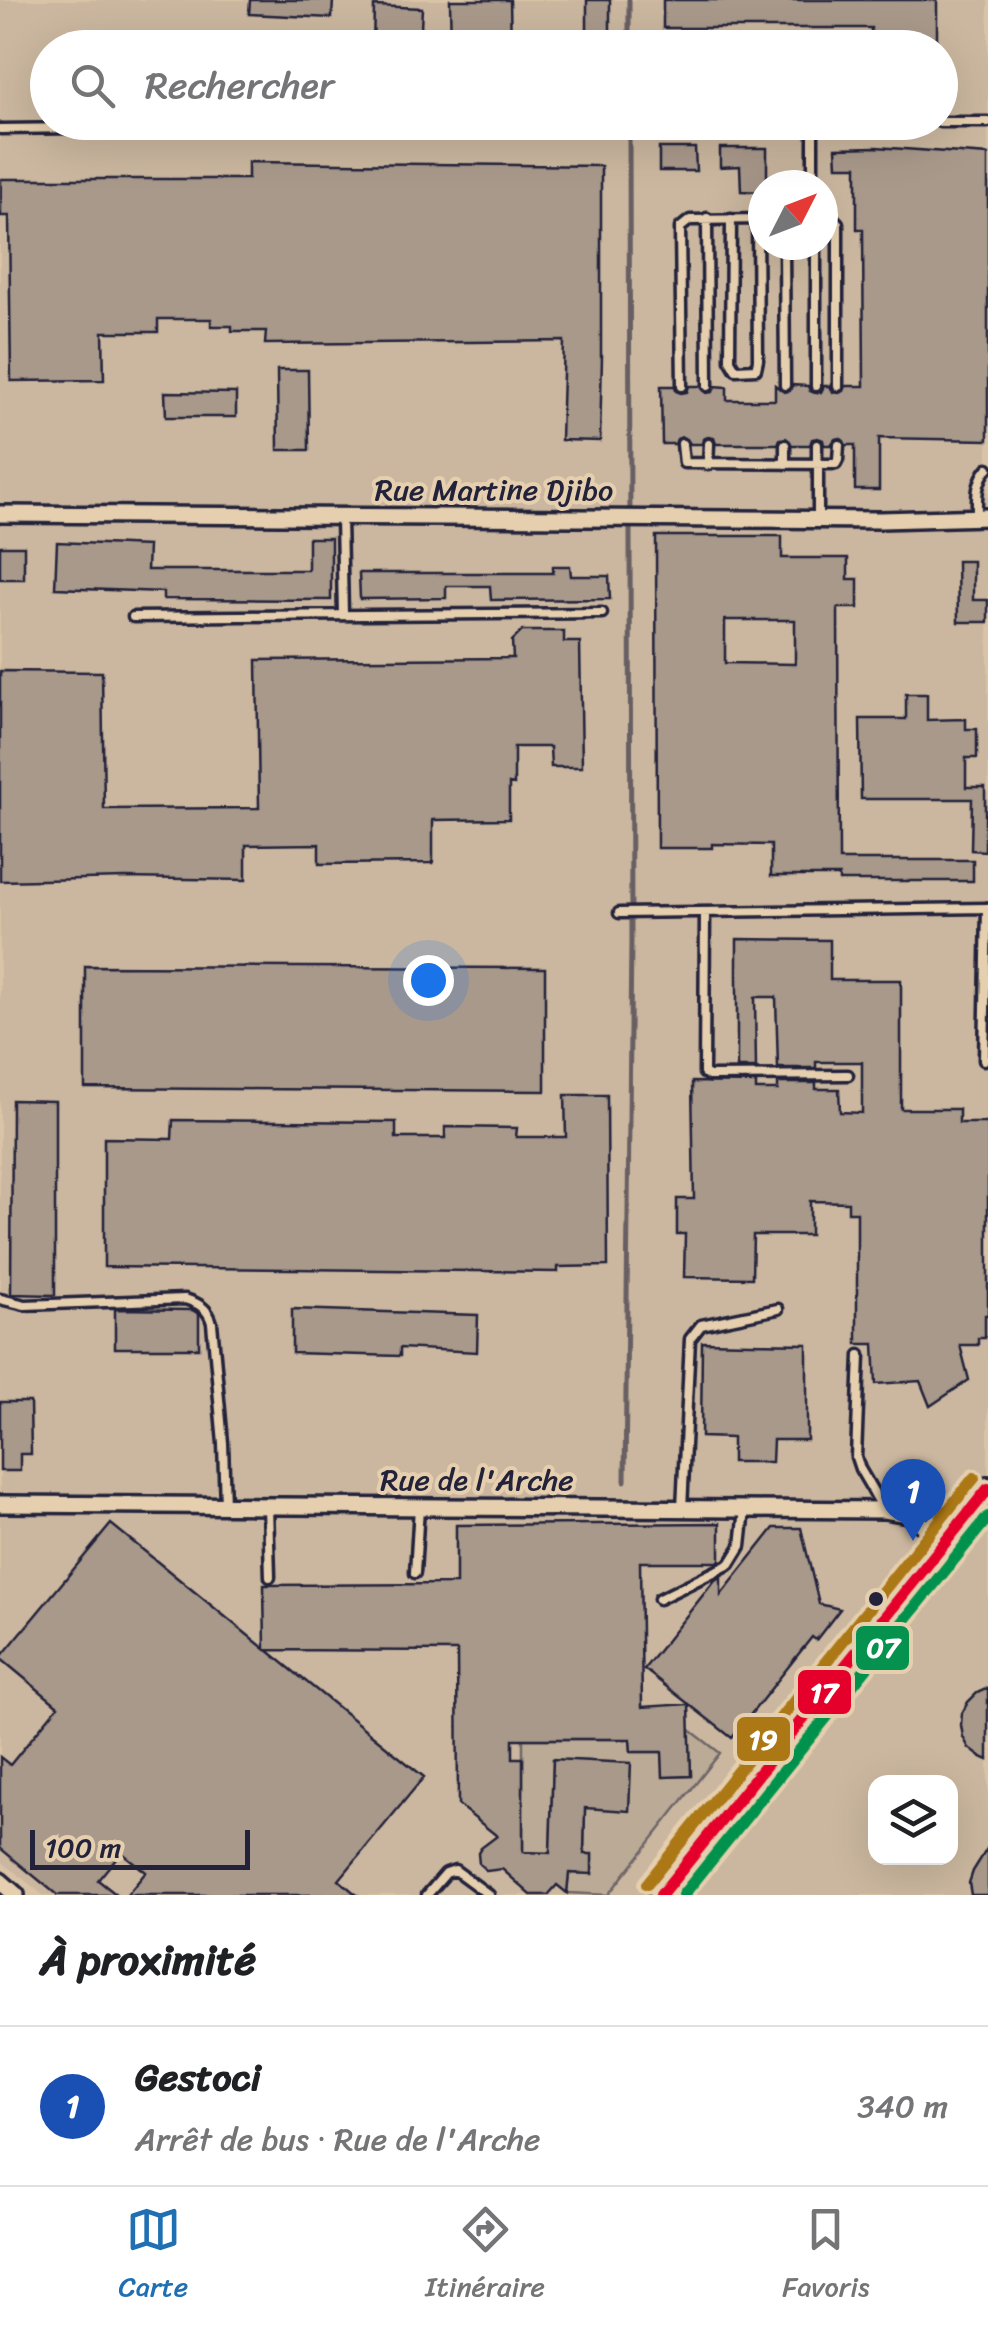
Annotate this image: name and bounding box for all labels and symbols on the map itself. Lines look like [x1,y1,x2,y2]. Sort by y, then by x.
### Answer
north arrow [748,170,838,260]
street label: Rue Martine Djibo [375,463,613,517]
your location [403,955,454,1006]
street label: Rue de l'Arche [380,1453,574,1507]
pin: 1 [880,1458,946,1541]
unlabelled marker [866,1589,886,1609]
text: 07 [866,1623,902,1672]
line badge: 07 [854,1624,911,1672]
line badge: 17 [796,1668,853,1716]
text: 17 [810,1668,840,1717]
line badge: 19 [735,1715,792,1763]
text: 19 [748,1715,778,1764]
scale bar [30,1825,250,1870]

